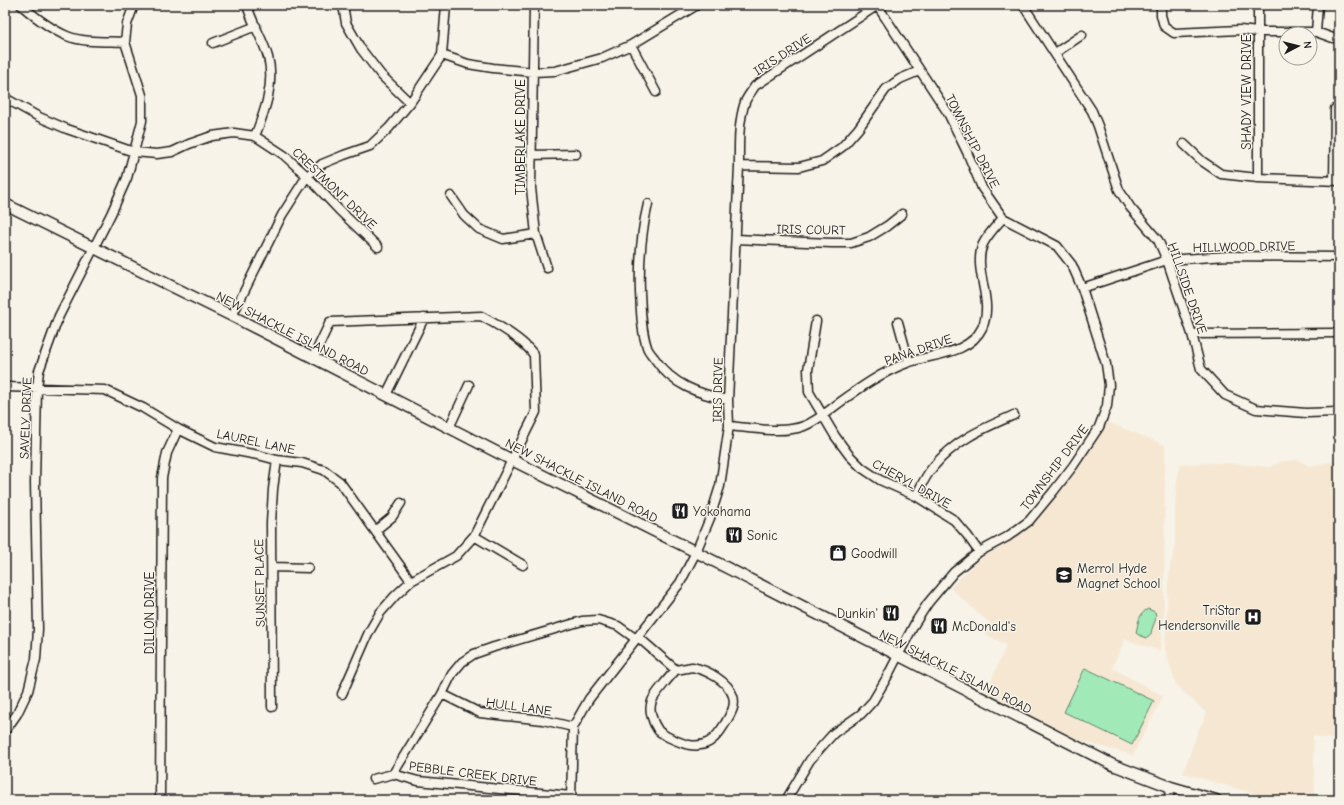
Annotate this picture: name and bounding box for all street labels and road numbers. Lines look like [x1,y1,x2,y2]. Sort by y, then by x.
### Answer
street label: IRIS DRIVE [751,30,814,78]
street label: SHADY VIEW DRIVE [1239,34,1254,150]
street label: TIMBERLAKE DRIVE [513,79,528,195]
street label: TOWNSHIP DRIVE [942,92,1003,191]
street label: CRESTMONT DRIVE [289,144,380,233]
street label: IRIS COURT [776,221,846,238]
street label: HILLWOOD DRIVE [1193,238,1296,255]
street label: HILLSIDE DRIVE [1165,240,1210,336]
street label: NEW SHACKLE ISLAND ROAD [214,288,372,379]
street label: PANA DRIVE [882,331,954,368]
street label: IRIS DRIVE [709,357,726,423]
street label: SAVELY DRIVE [17,376,34,459]
street label: TOWNSHIP DRIVE [1017,421,1092,513]
street label: LAUREL LANE [215,426,297,457]
street label: NEW SHACKLE ISLAND ROAD [503,435,661,526]
street label: CHERYL DRIVE [870,456,954,511]
street label: SUNSET PLACE [251,539,268,627]
street label: DILLON DRIVE [142,572,157,654]
street label: NEW SHACKLE ISLAND ROAD [877,626,1035,717]
street label: HULL LANE [485,694,553,719]
street label: PEBBLE CREEK DRIVE [408,758,538,789]

